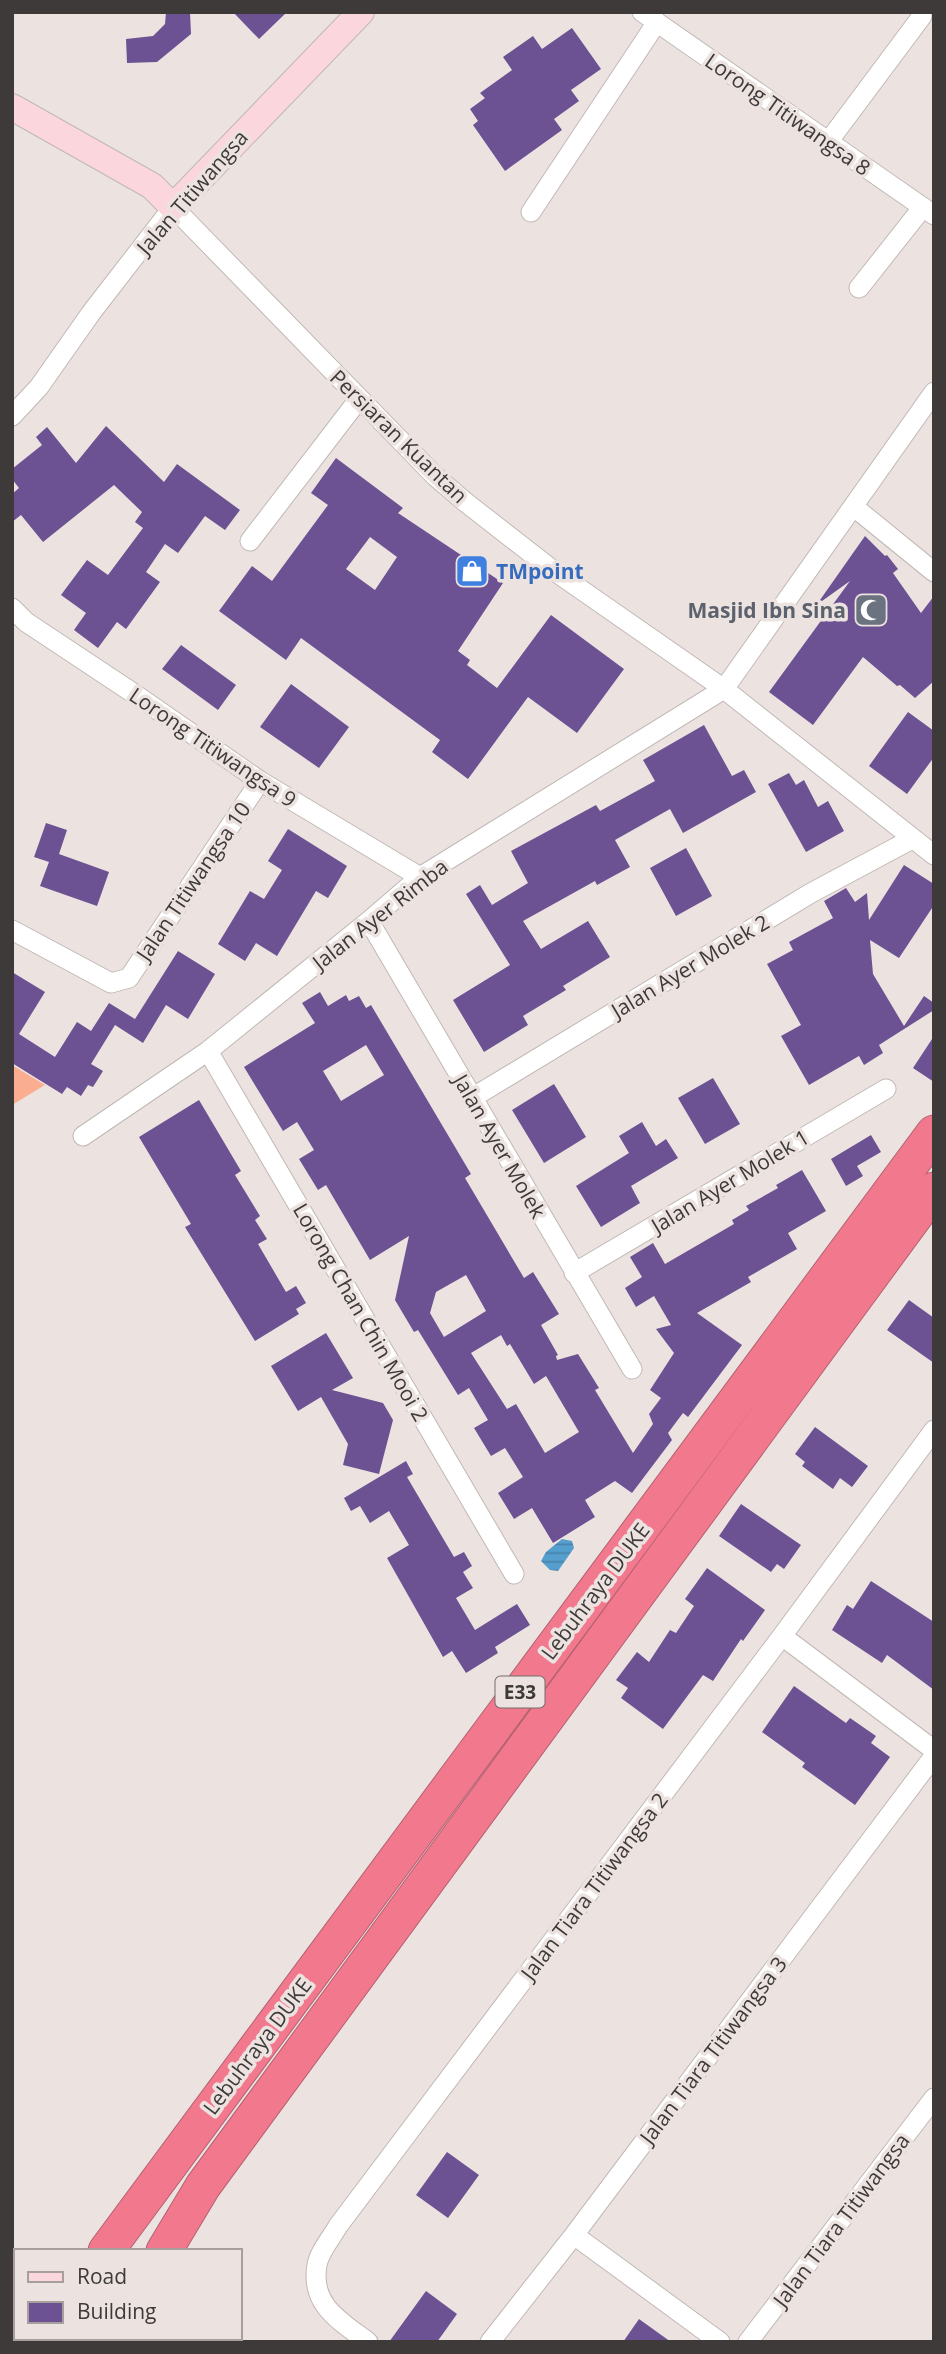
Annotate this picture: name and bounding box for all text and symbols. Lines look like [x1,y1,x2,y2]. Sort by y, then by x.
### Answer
street label: Lorong Titiwangsa 8 [700,46,876,182]
street label: Jalan Titiwangsa [129,124,254,262]
street label: Persiaran Kuantan [324,363,474,509]
shop icon: TMpoint [453,552,491,590]
place label: TMpoint [496,557,584,585]
mosque icon: Masjid Ibn Sina [852,591,890,629]
place label: Masjid Ibn Sina [688,596,846,624]
street label: Lorong Titiwangsa 9 [124,681,302,813]
street label: Jalan Titiwangsa 10 [128,796,257,967]
street label: Jalan Ayer Rimba [305,852,453,977]
street label: Jalan Ayer Molek 2 [604,908,774,1025]
street label: Jalan Ayer Molek [446,1067,553,1223]
street label: Jalan Ayer Molek 1 [644,1123,814,1240]
street label: Lorong Chan Chin Mooi 2 [287,1198,435,1426]
street label: Lebuhraya DUKE [534,1517,656,1665]
road number: E33 [496,1676,544,1708]
street label: Jalan Tiara Titiwangsa 2 [513,1787,674,1987]
street label: Jalan Tiara Titiwangsa 3 [632,1951,793,2151]
street label: Lebuhraya DUKE [196,1972,318,2120]
street label: Jalan Tiara Titiwangsa [765,2128,915,2314]
legend [14,2249,242,2340]
text: Road [77,2262,127,2290]
text: Building [77,2297,156,2325]

